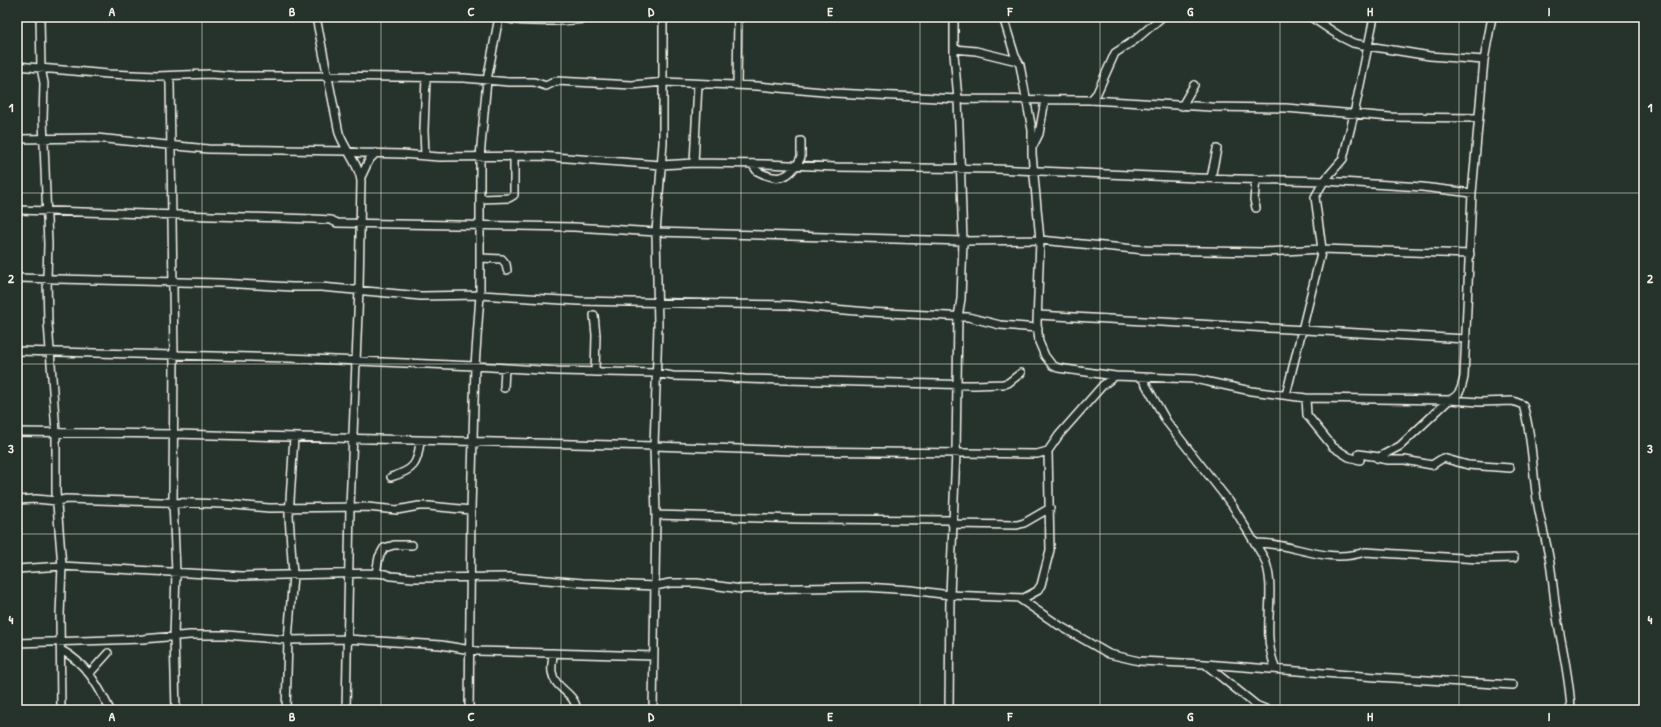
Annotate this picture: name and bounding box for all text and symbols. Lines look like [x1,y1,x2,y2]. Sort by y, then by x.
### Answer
text: A [109,2,116,20]
text: B [289,2,296,20]
text: C [467,2,475,20]
text: D [648,2,655,20]
text: E [827,2,833,20]
text: F [1007,2,1014,20]
text: G [1187,2,1194,20]
text: H [1367,2,1373,20]
text: I [1547,2,1551,20]
text: 1 [9,98,14,116]
text: 1 [1648,98,1653,116]
text: 2 [8,269,15,287]
text: 2 [1647,269,1654,287]
text: 3 [8,439,14,457]
text: 3 [1647,439,1653,457]
text: 4 [9,610,14,628]
text: 4 [1648,610,1653,628]
text: A [109,707,116,725]
text: B [289,707,296,725]
text: C [467,707,475,725]
text: D [648,707,655,725]
text: E [827,707,833,725]
text: F [1007,707,1014,725]
text: G [1187,707,1194,725]
text: H [1367,707,1373,725]
text: I [1547,707,1551,725]

